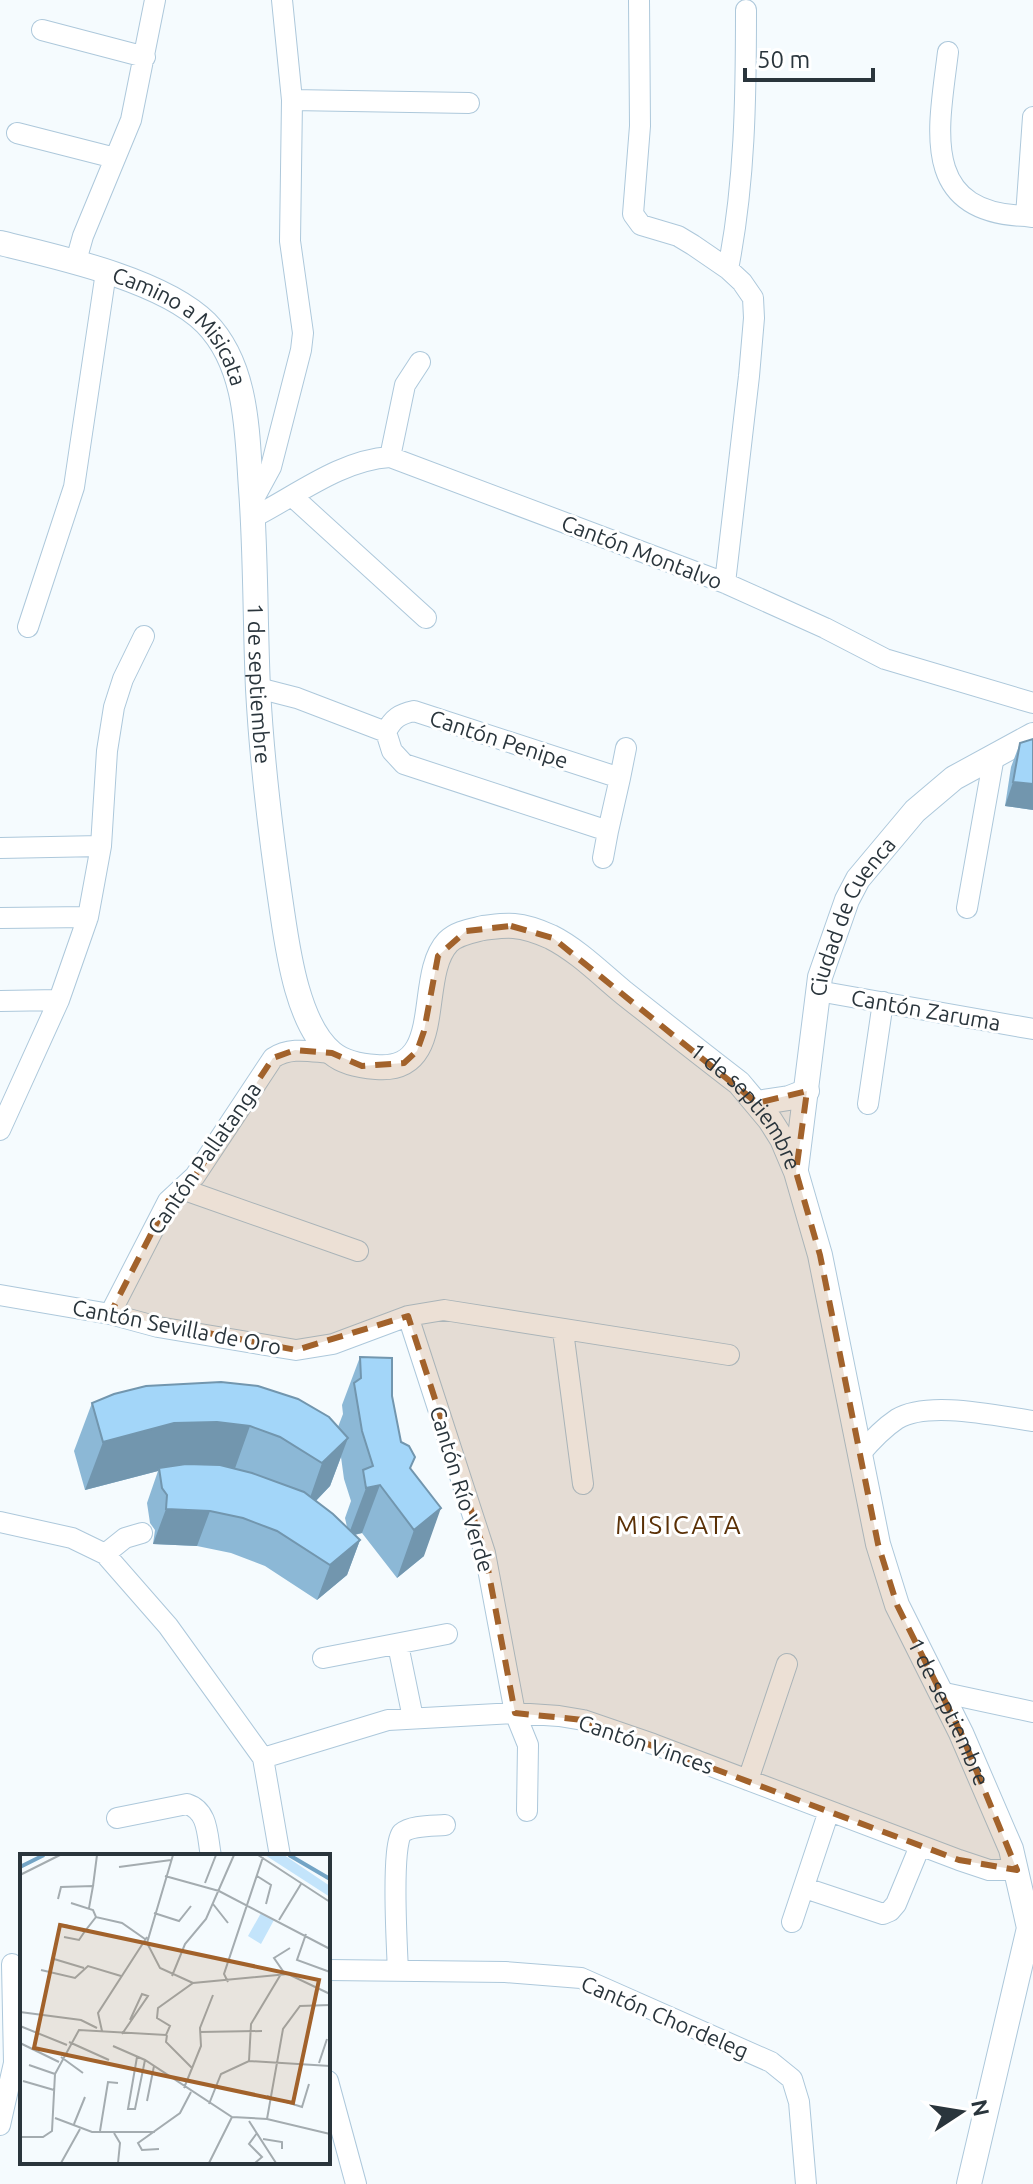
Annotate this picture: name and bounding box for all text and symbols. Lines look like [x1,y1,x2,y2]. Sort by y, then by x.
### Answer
scale bar [745,32,873,82]
text: 50 m [757,46,810,73]
street label: Camino a Misicata [110,261,252,388]
street label: Cantón Montalvo [558,509,726,594]
street label: 1 de septiembre [244,603,277,765]
street label: Cantón Penipe [427,704,572,773]
street label: Ciudad de Cuenca [805,832,900,998]
street label: Cantón Zaruma [849,984,1003,1035]
street label: 1 de septiembre [686,1037,806,1173]
street label: Cantón Pallatanga [142,1077,265,1239]
street label: Cantón Sevilla de Oro [70,1294,284,1359]
street label: Cantón Río Verde [425,1403,500,1575]
district label: MISICATA [615,1510,743,1539]
street label: 1 de septiembre [903,1634,995,1789]
street label: Cantón Vinces [575,1709,717,1778]
inset map [20,1854,330,2164]
street label: Cantón Chordeleg [578,1970,753,2063]
north arrow [921,2072,1001,2152]
text: N [967,2097,995,2118]

